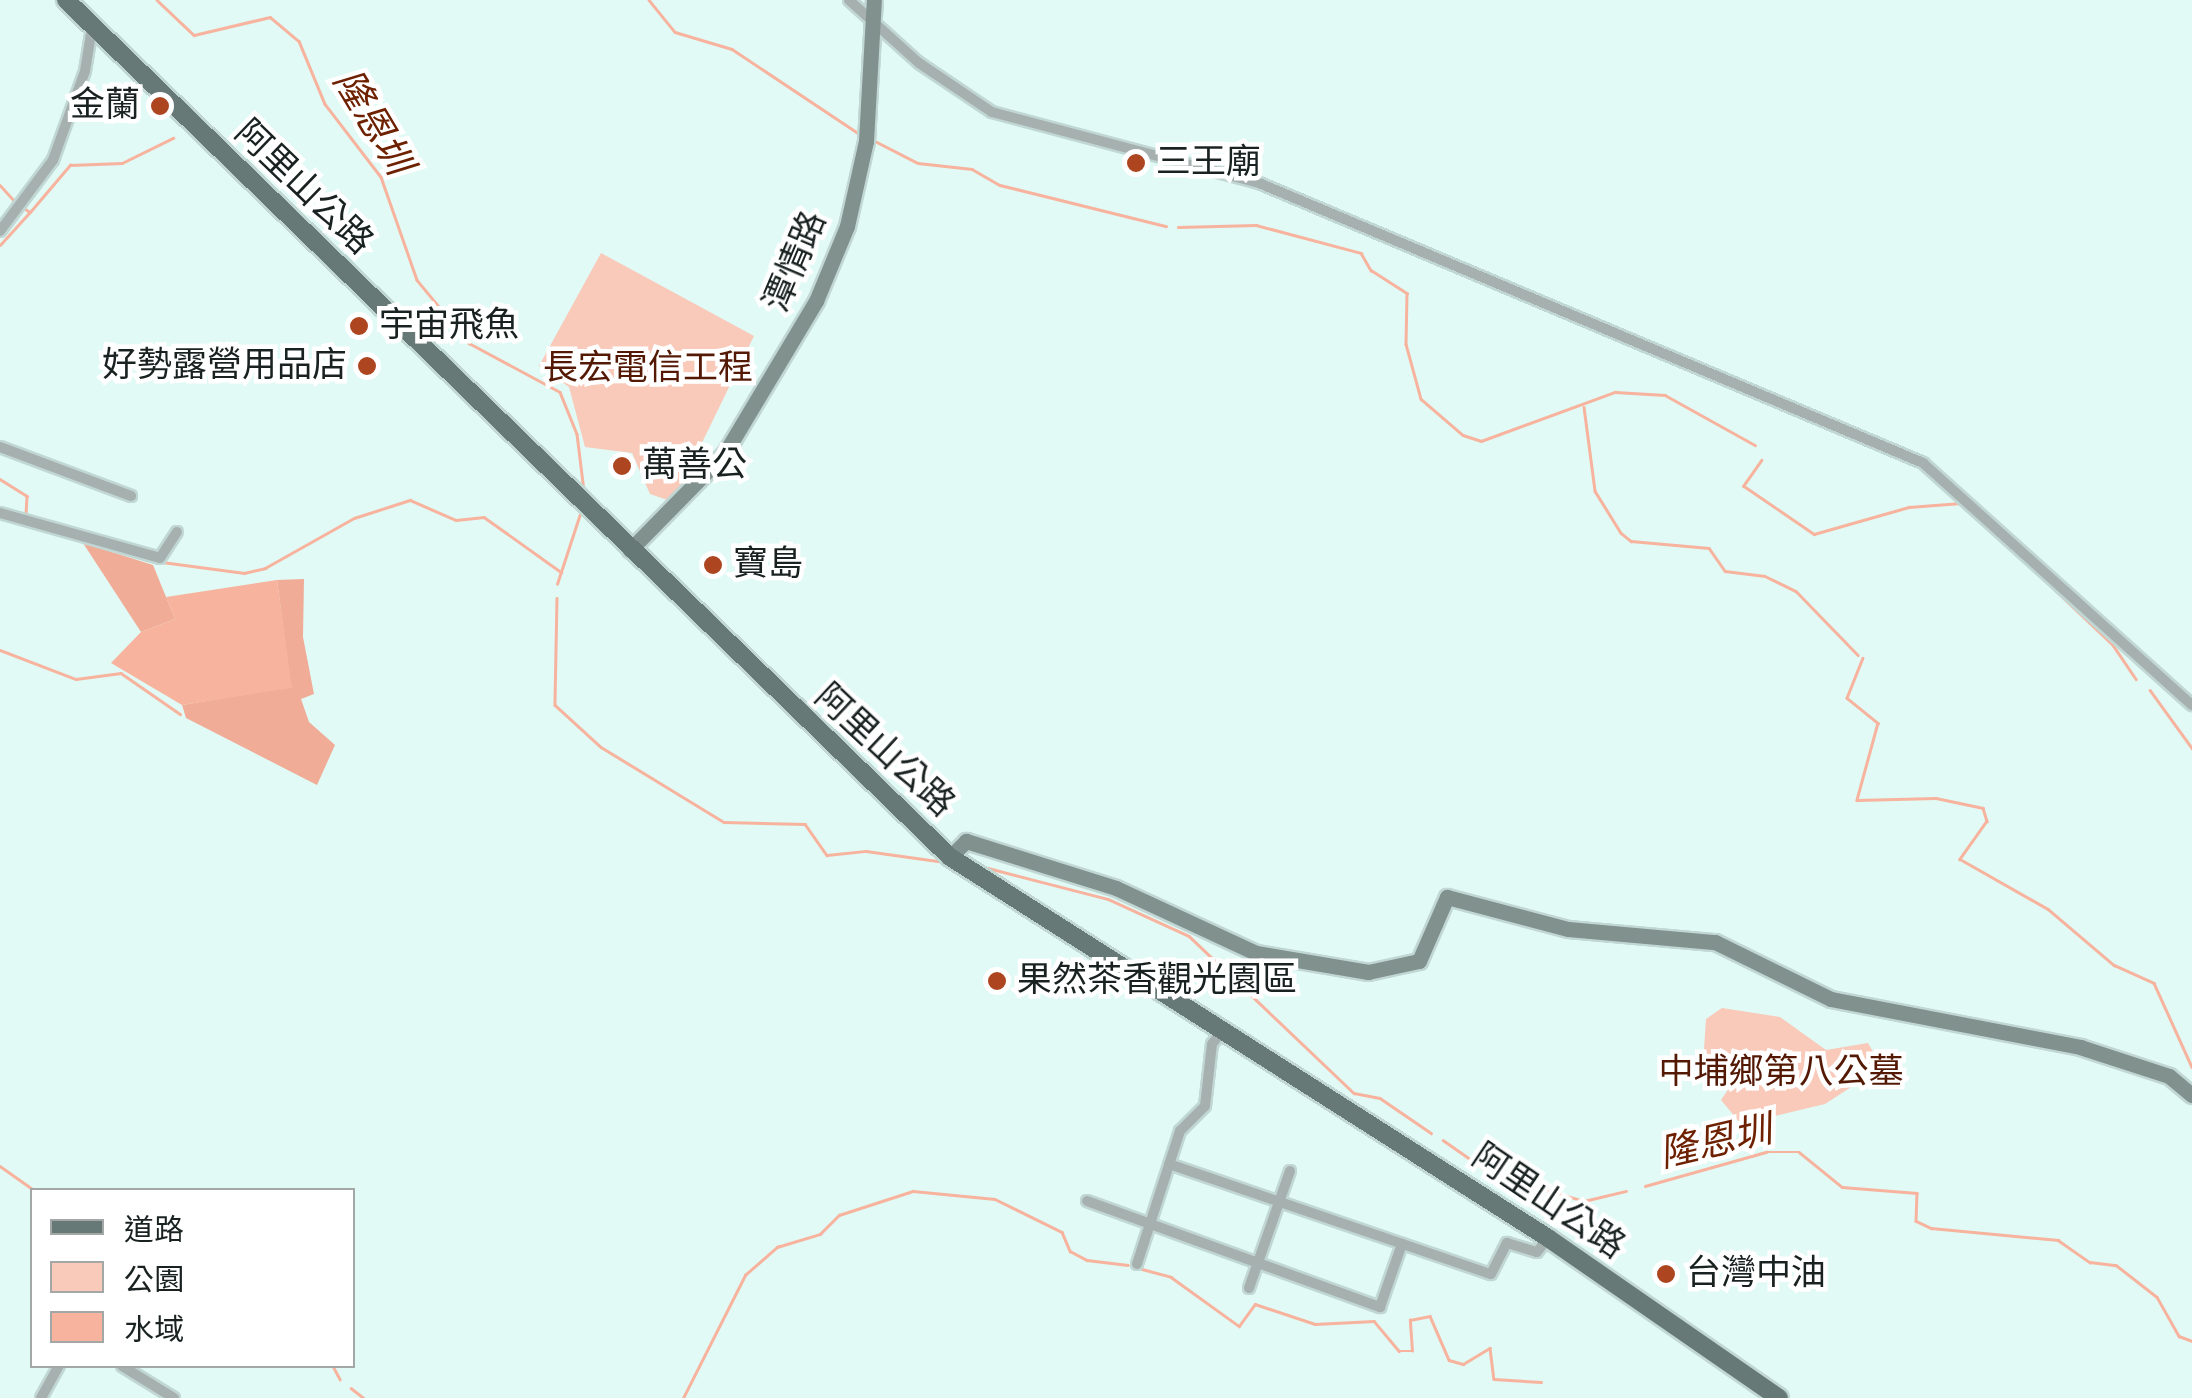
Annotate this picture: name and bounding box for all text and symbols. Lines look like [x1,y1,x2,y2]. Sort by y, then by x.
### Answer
water label: 隆恩圳 [322,62,420,184]
place label: 金蘭 [70,85,140,127]
marker: 金蘭 [149,95,171,117]
street label: 阿里山公路 [225,112,381,264]
place label: 三王廟 [1156,142,1261,184]
marker: 三王廟 [1125,152,1147,174]
street label: 潭情路 [756,205,836,319]
place label: 宇宙飛魚 [379,305,519,347]
marker: 宇宙飛魚 [348,315,370,337]
place label: 好勢露營用品店 [102,345,347,387]
park label: 長宏電信工程 [543,348,753,390]
marker: 好勢露營用品店 [356,355,378,377]
place label: 萬善公 [642,445,747,487]
marker: 萬善公 [611,455,633,477]
place label: 寶島 [733,544,803,586]
marker: 寶島 [702,554,724,576]
street label: 阿里山公路 [806,676,962,826]
place label: 果然茶香觀光園區 [1017,960,1297,1002]
marker: 果然茶香觀光園區 [986,970,1008,992]
park label: 中埔鄉第八公墓 [1659,1052,1903,1094]
water label: 隆恩圳 [1655,1109,1777,1179]
street label: 阿里山公路 [1464,1136,1632,1268]
legend [30,1188,355,1368]
text: 道路 [124,1216,184,1246]
place label: 台灣中油 [1686,1253,1826,1295]
marker: 台灣中油 [1655,1263,1677,1285]
text: 公園 [124,1266,184,1296]
text: 水域 [124,1316,184,1346]

